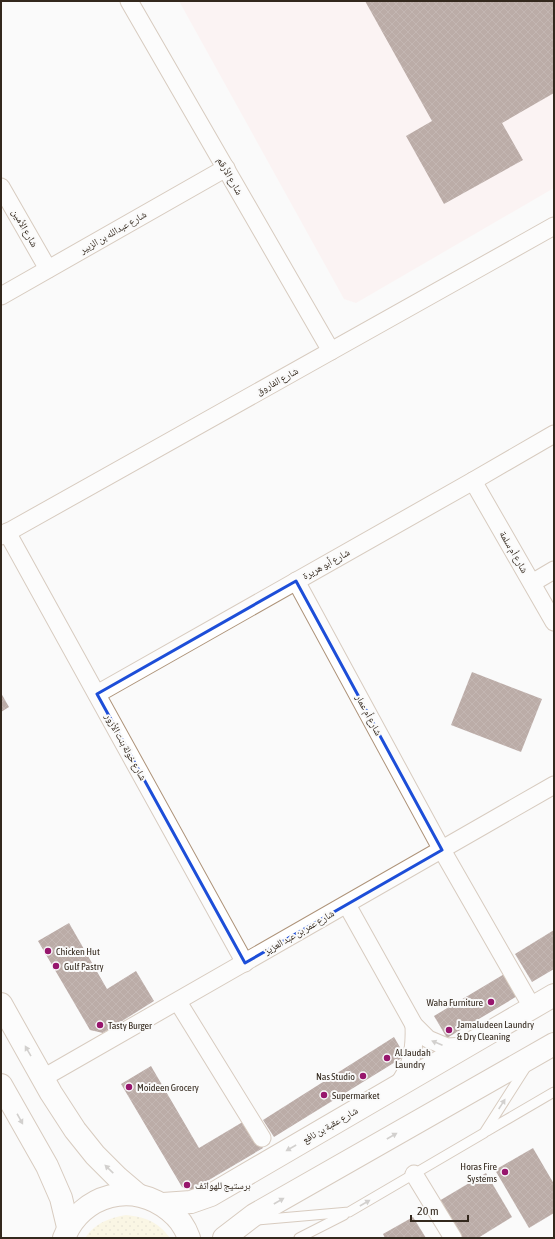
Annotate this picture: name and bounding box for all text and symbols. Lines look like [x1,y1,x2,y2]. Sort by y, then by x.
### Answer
street label: شارع الأرقم [213,155,245,198]
street label: شارع الأمين [9,207,40,250]
street label: شارع عبدالله بن الزبير [77,208,149,257]
street label: شارع الفاروق [254,365,301,398]
street label: شارع أم سلمة [496,529,531,576]
street label: شارع أبو هريرة [300,546,352,582]
street label: شارع أم عمار [351,691,385,739]
street label: شارع خولة بنت الأزور [102,711,149,783]
street label: شارع عمر بن عبد العزيز [261,907,337,958]
marker: Chicken Hut [43,946,53,956]
place label: Chicken Hut [56,946,100,957]
marker: Gulf Pastry [51,961,61,971]
place label: Gulf Pastry [64,961,104,972]
place label: Waha Furniture [426,997,483,1008]
marker: Waha Furniture [486,997,496,1007]
place label: Jamaludeen Laundry & Dry Cleaning [457,1019,534,1042]
marker: Tasty Burger [95,1020,105,1030]
place label: Tasty Burger [108,1020,153,1031]
marker: Jamaludeen Laundry & Dry Cleaning [444,1025,454,1035]
one-way arrow [431,1040,442,1046]
one-way arrow [24,1045,31,1057]
place label: Al Jaudah Laundry [395,1047,431,1070]
marker: Al Jaudah Laundry [382,1053,392,1063]
place label: Nas Studio [316,1071,355,1082]
marker: Nas Studio [358,1071,368,1081]
marker: Moideen Grocery [124,1082,134,1092]
place label: Moideen Grocery [137,1082,199,1093]
marker: Supermarket [319,1090,329,1100]
place label: Supermarket [332,1090,380,1101]
one-way arrow [499,1098,506,1109]
street label: شارع عقبة بن نافع [300,1104,361,1146]
one-way arrow [17,1113,24,1125]
one-way arrow [386,1133,398,1140]
one-way arrow [285,1145,297,1152]
place label: Horas Fire Systems [460,1161,497,1184]
one-way arrow [104,1164,114,1174]
marker: Horas Fire Systems [500,1167,510,1177]
marker: برستيج للهواتف [182,1180,192,1190]
place label: برستيج للهواتف [195,1180,251,1192]
one-way arrow [273,1197,285,1204]
scale bar [411,1197,468,1223]
one-way arrow [359,1199,371,1206]
text: 20 m [417,1204,439,1218]

